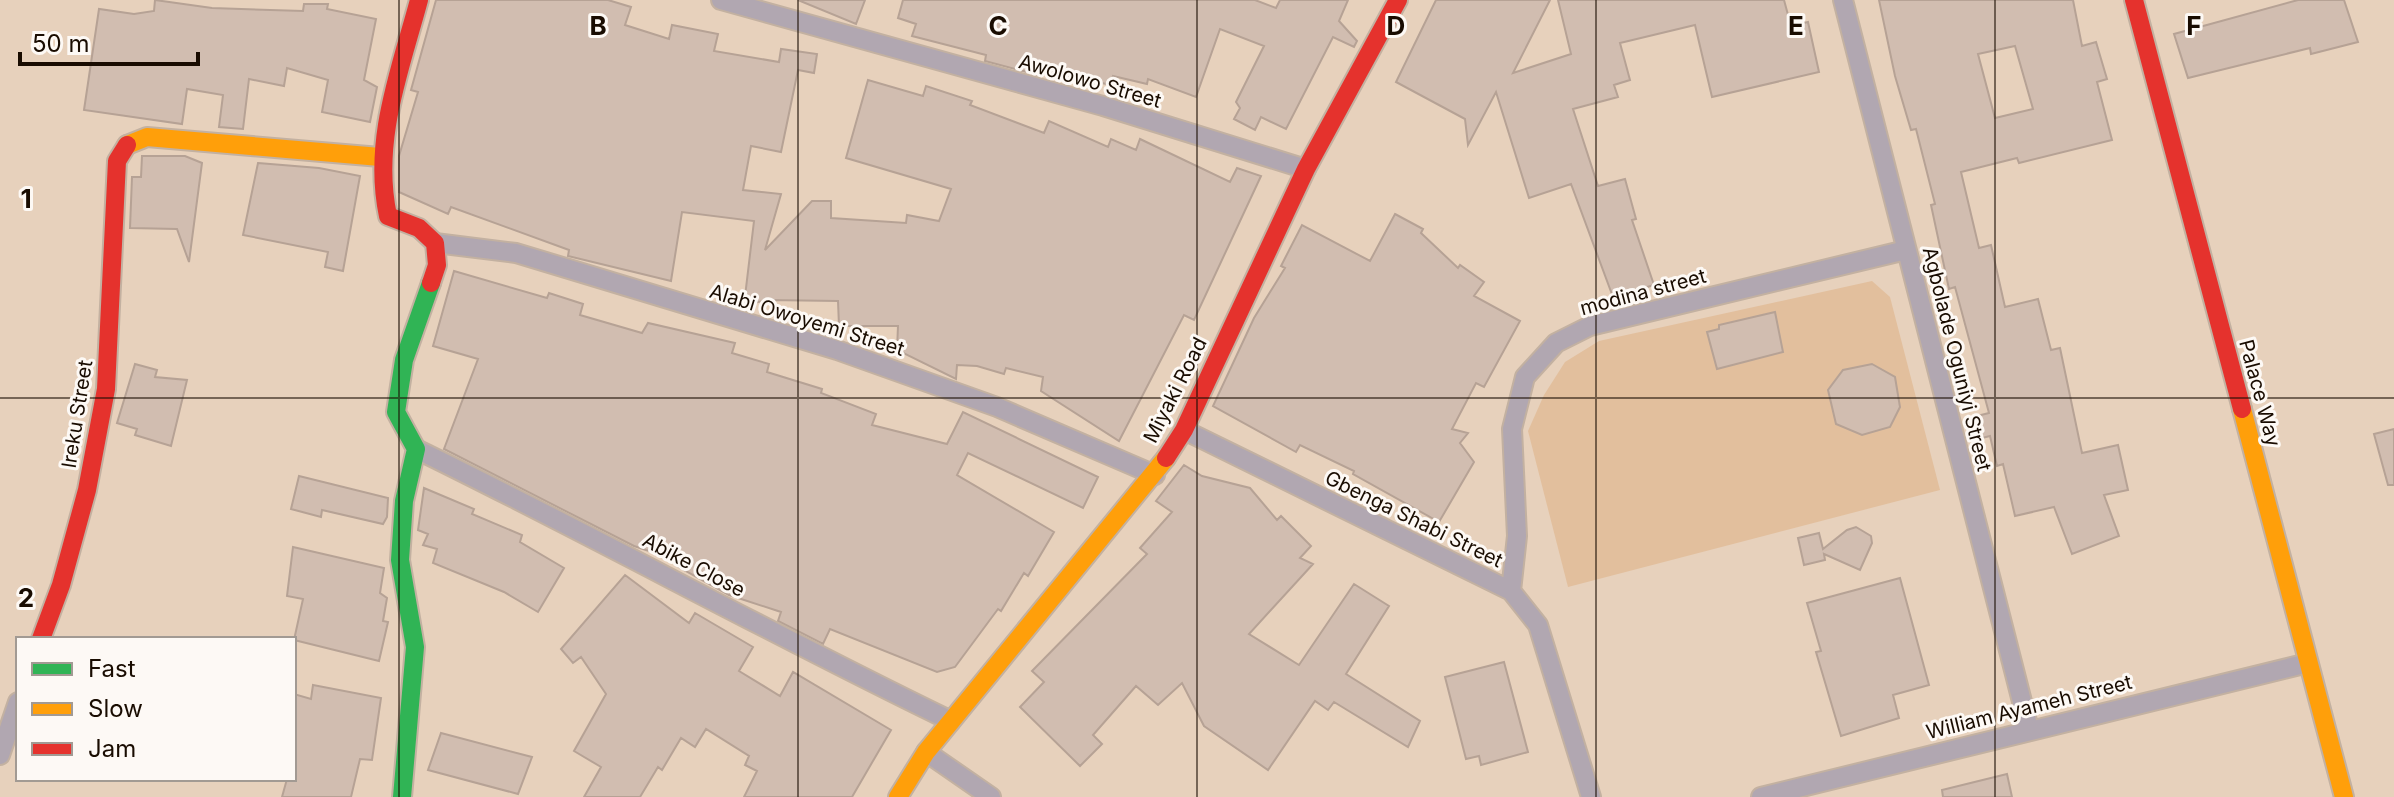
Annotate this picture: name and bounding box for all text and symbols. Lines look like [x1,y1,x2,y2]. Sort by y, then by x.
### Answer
text: B [589,10,607,41]
text: C [988,10,1008,41]
text: D [1387,10,1405,41]
text: E [1788,10,1804,41]
text: F [2186,10,2202,41]
scale bar [20,16,198,66]
text: 50 m [32,29,90,58]
street label: Awolowo Street [1016,49,1164,113]
text: 1 [20,183,32,214]
street label: Agbolade Oguniyi Street [1918,244,1997,474]
street label: modina street [1577,264,1709,320]
street label: Alabi Owoyemi Street [707,279,908,361]
street label: Miyaki Road [1138,333,1212,447]
street label: Palace Way [2234,337,2286,449]
street label: Ireku Street [57,358,97,470]
street label: Gbenga Shabi Street [1321,466,1507,573]
street label: Abike Close [639,528,749,602]
text: 2 [18,582,34,613]
legend [16,637,296,781]
text: Fast [88,654,136,683]
street label: William Ayameh Street [1924,670,2135,744]
text: Slow [88,694,143,723]
text: Jam [88,734,136,763]

